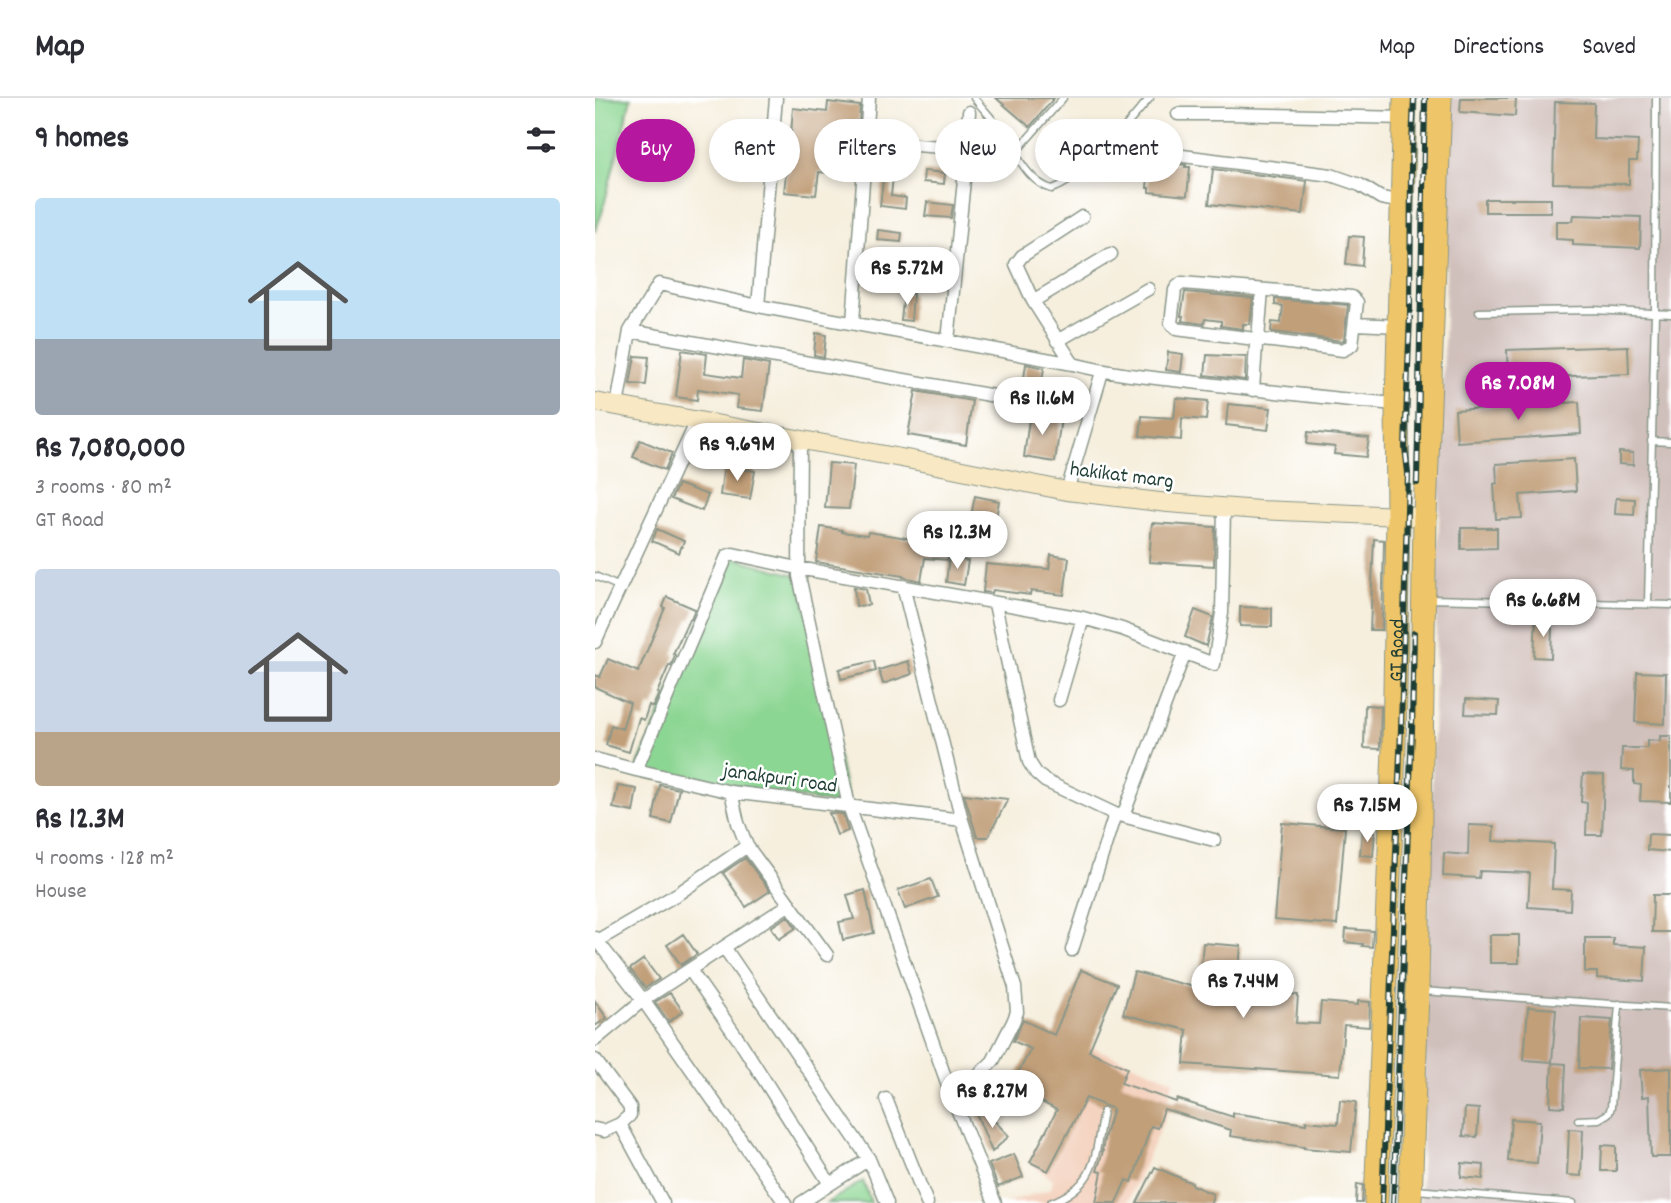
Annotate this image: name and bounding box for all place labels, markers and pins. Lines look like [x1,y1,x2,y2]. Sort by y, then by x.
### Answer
pin: Rs 5.72M [835,248,979,307]
pin: Rs 7.08M [1446,362,1590,422]
pin: Rs 11.6M [970,378,1114,437]
pin: Rs 9.69M [665,424,809,483]
pin: Rs 12.3M [885,512,1029,571]
pin: Rs 6.68M [1471,580,1615,639]
pin: Rs 7.15M [1295,784,1439,844]
pin: Rs 7.44M [1171,960,1315,1020]
pin: Rs 8.27M [920,1070,1064,1130]

